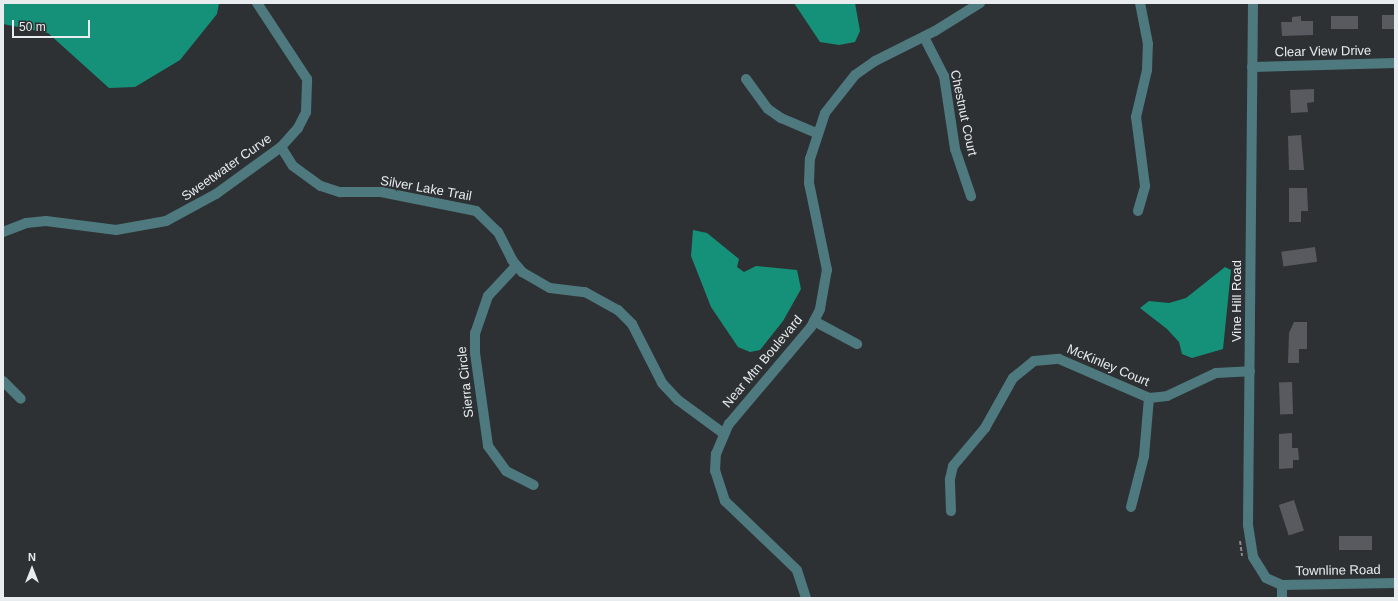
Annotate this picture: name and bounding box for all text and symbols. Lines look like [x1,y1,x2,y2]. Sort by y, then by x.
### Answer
scale bar [14,12,92,38]
text: 50 m [19,20,46,34]
street label: Clear View Drive [1275,43,1371,61]
street label: Chestnut Court [946,69,980,157]
street label: Sweetwater Curve [179,131,275,205]
street label: Silver Lake Trail [379,173,473,205]
street label: Vine Hill Road [1229,260,1245,342]
street label: Near Mtn Boulevard [720,313,806,411]
street label: McKinley Court [1064,342,1152,390]
street label: Sierra Circle [455,346,477,418]
north arrow [12,549,52,589]
text: N [28,551,36,563]
street label: Townline Road [1295,562,1381,580]

